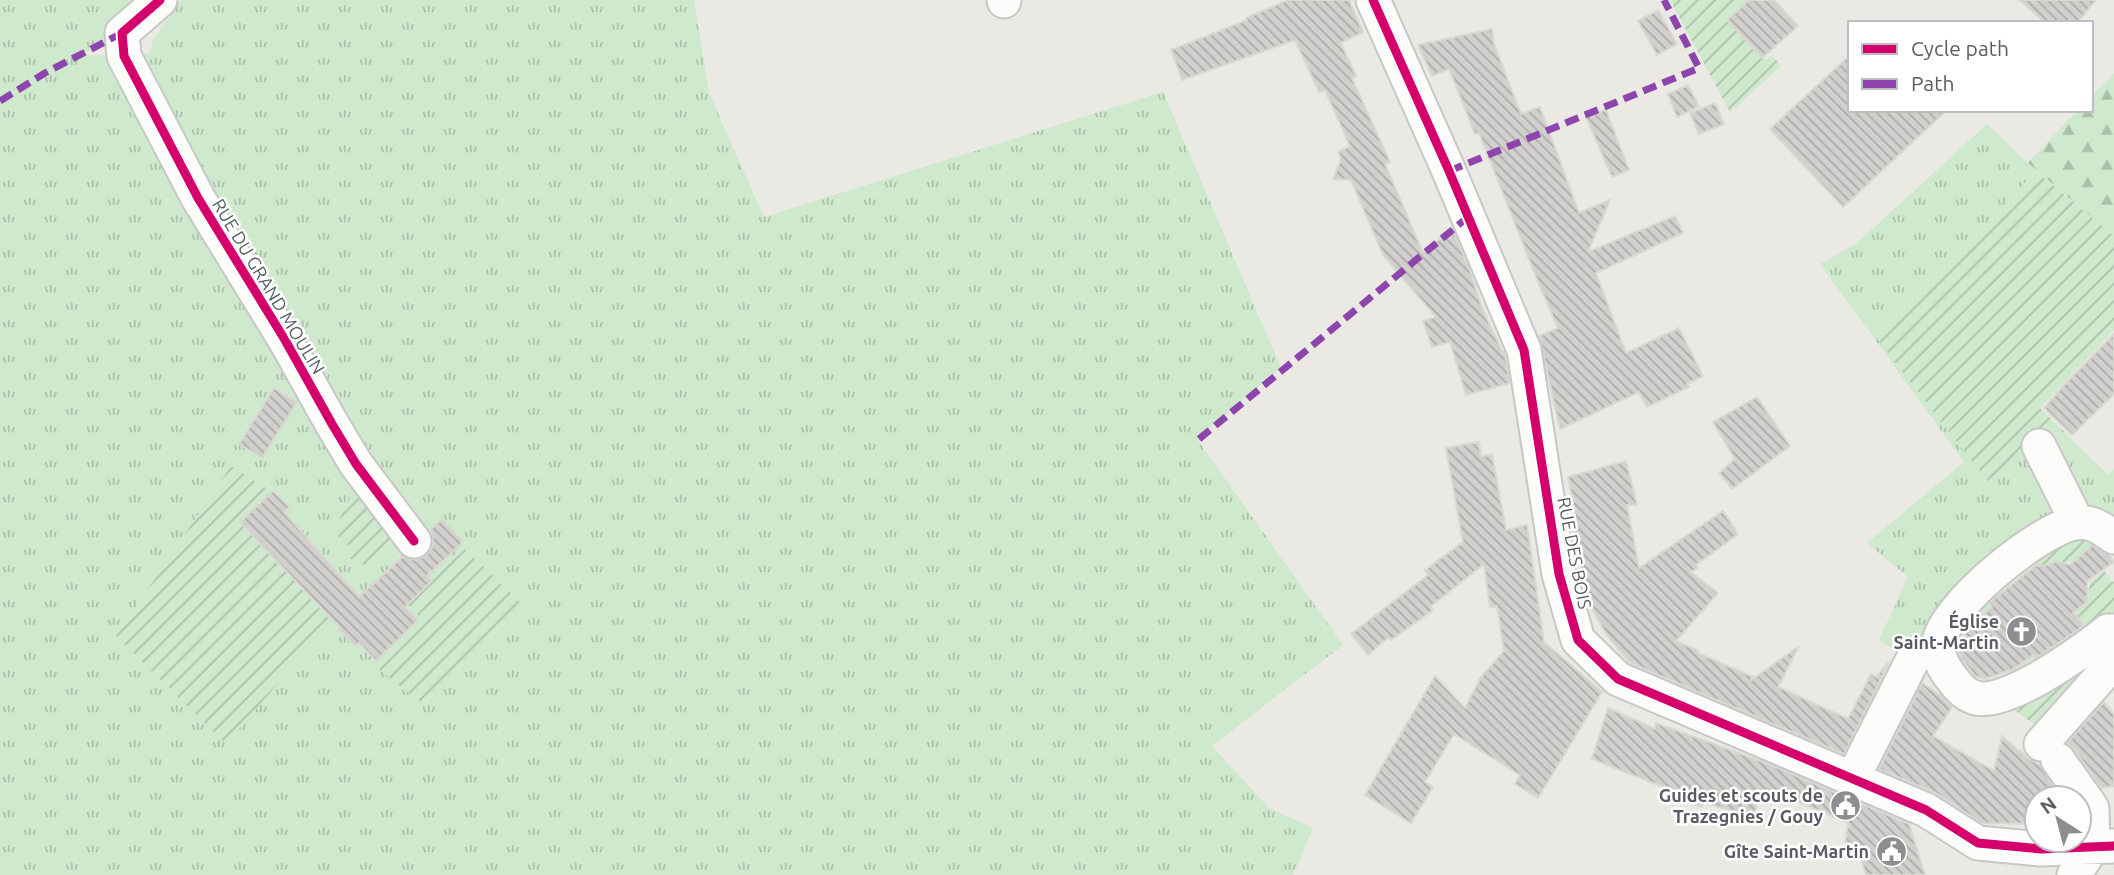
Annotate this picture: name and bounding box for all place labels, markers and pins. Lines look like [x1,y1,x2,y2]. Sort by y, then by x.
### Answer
place label: Église Saint-Martin [1893,610,1999,652]
church icon: Église Saint-Martin [2005,614,2039,648]
place label: Guides et scouts de Trazegnies / Gouy [1659,785,1823,826]
public building icon: Guides et scouts de Trazegnies / Gouy [1829,788,1863,822]
public building icon: Gîte Saint-Martin [1875,834,1909,868]
place label: Gîte Saint-Martin [1724,841,1869,861]

